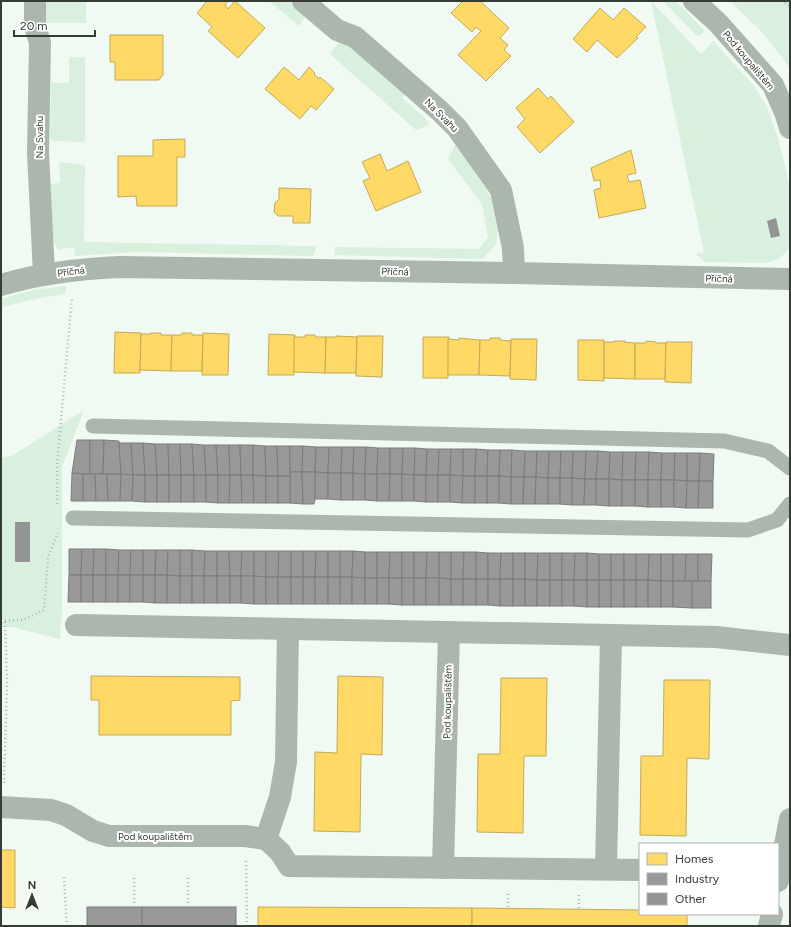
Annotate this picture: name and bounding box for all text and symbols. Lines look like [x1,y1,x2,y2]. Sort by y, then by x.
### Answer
scale bar [14,12,95,38]
text: 20 m [20,19,48,33]
street label: Pod koupalištěm [720,28,777,93]
street label: Na Svahu [422,96,461,135]
street label: Na Svahu [33,116,46,158]
street label: Příčná [57,263,86,280]
street label: Příčná [381,265,409,278]
street label: Příčná [705,272,733,285]
street label: Pod koupalištěm [440,665,455,739]
street label: Pod koupalištěm [118,830,192,843]
legend [639,843,779,915]
text: Homes [675,852,714,866]
text: Industry [675,872,720,886]
north arrow [12,875,52,915]
text: N [28,879,36,892]
text: Other [675,892,706,906]

